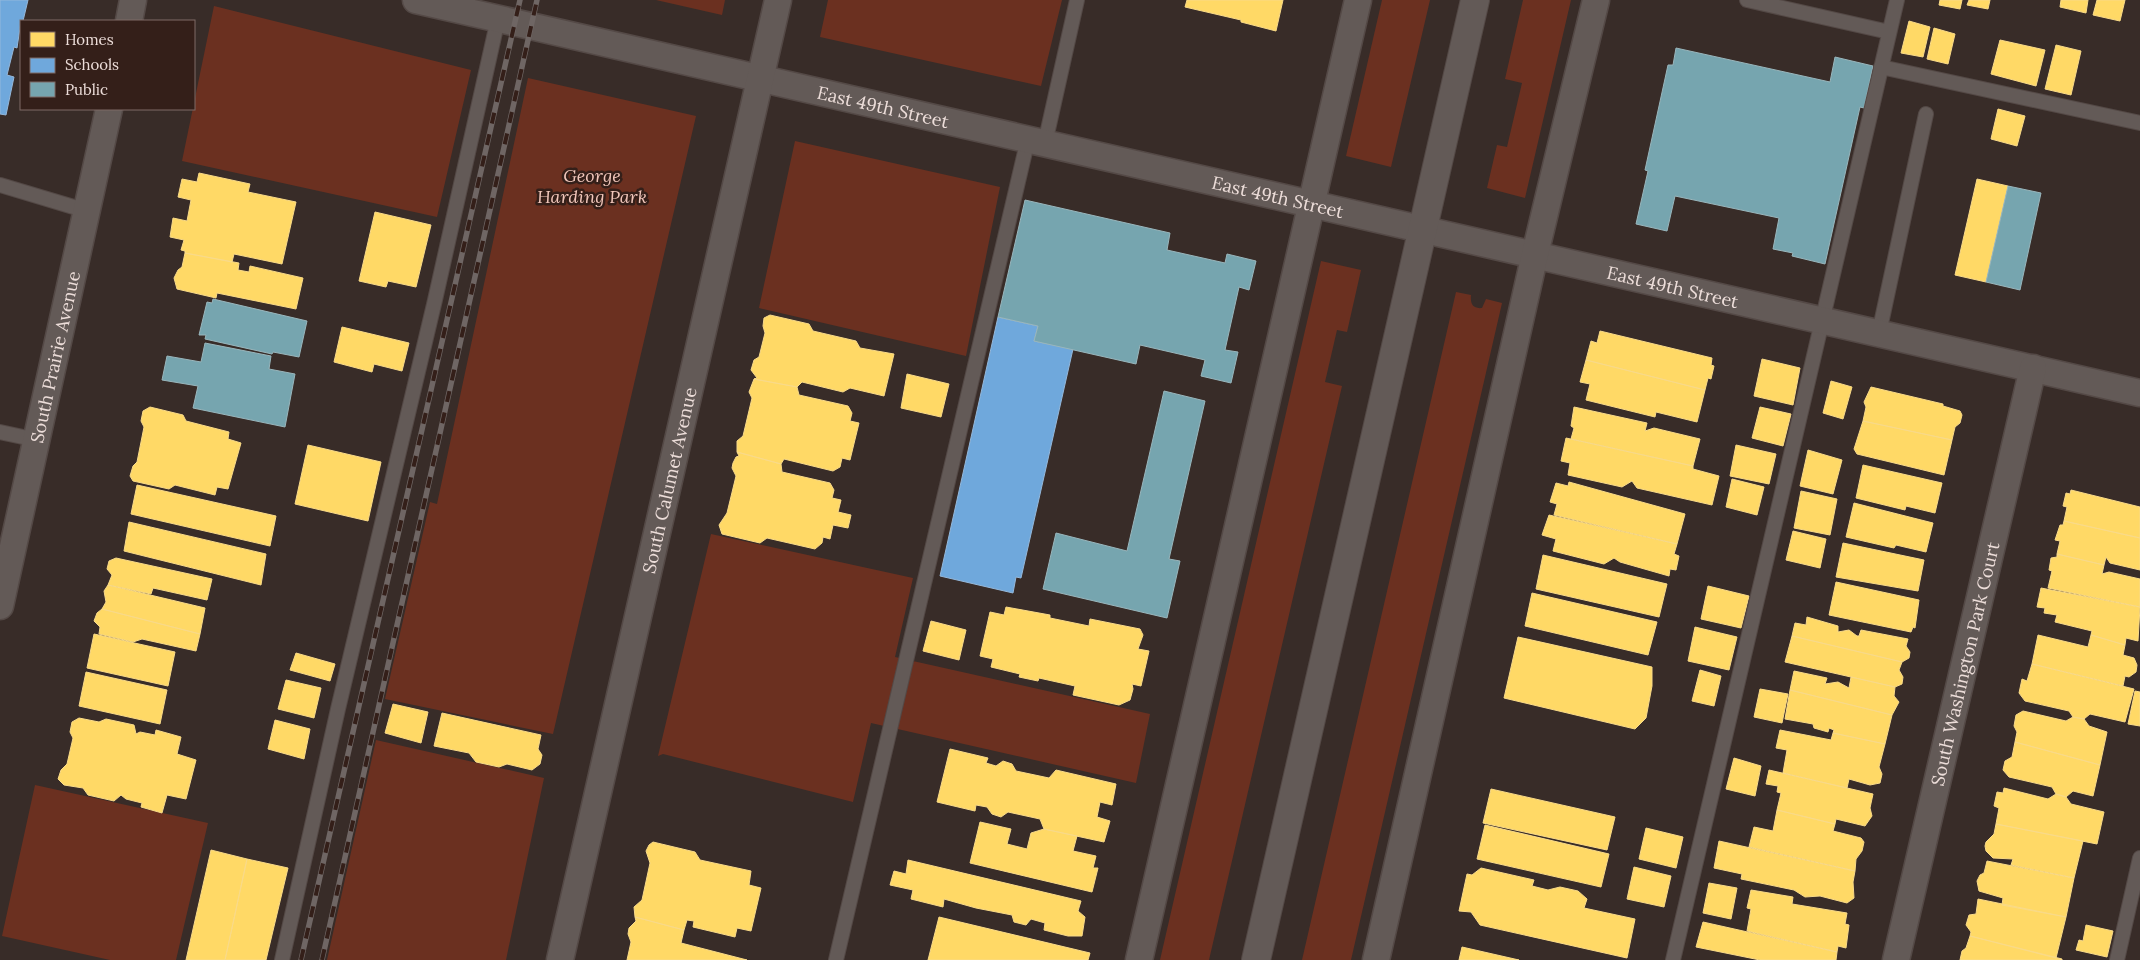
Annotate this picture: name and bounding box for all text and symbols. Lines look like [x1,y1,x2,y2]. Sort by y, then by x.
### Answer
legend [20,20,195,110]
text: Homes [65,30,114,49]
text: Schools [65,55,119,74]
text: Public [65,80,108,99]
street label: East 49th Street [815,80,951,133]
park label: George Harding Park [537,164,647,208]
street label: East 49th Street [1210,170,1346,223]
street label: East 49th Street [1605,260,1741,313]
street label: South Prairie Avenue [25,269,85,445]
street label: South Calumet Avenue [637,385,701,575]
street label: South Washington Park Court [1925,540,2004,788]

